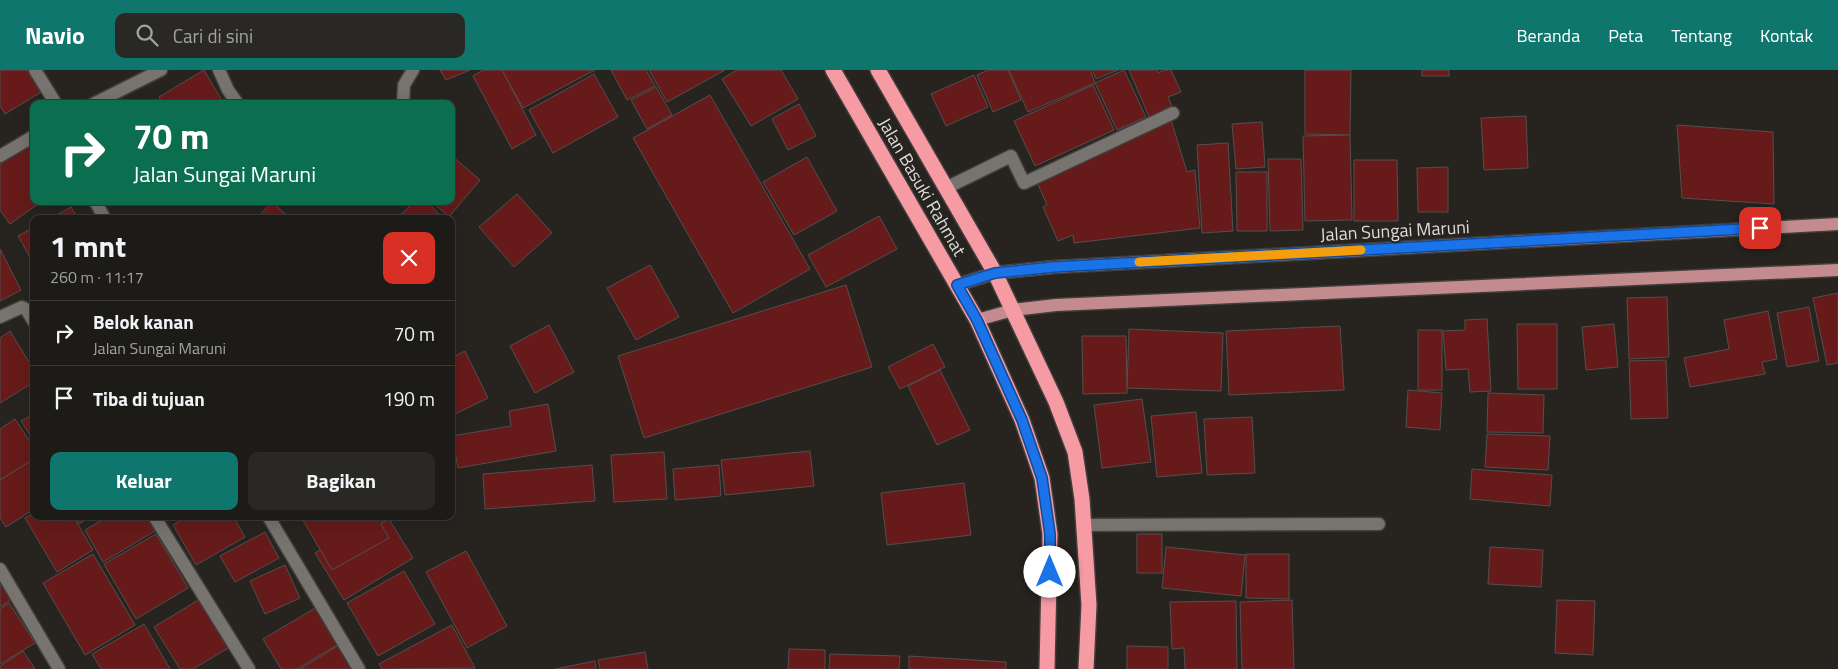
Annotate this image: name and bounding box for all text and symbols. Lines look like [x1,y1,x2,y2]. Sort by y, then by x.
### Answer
search box [115,13,465,58]
text: Navio [25,17,85,53]
icon: search [133,21,161,49]
text: Cari di sini [173,21,253,50]
text: Beranda [1517,22,1580,49]
text: Peta [1608,22,1643,49]
text: Tentang [1671,22,1732,49]
text: Kontak [1760,22,1813,49]
text: 70 m [133,109,209,163]
street label: Jalan Basuki Rahmat [872,113,973,262]
icon: right [50,120,115,185]
text: Jalan Sungai Maruni [133,157,316,191]
pin [1739,207,1781,249]
street label: Jalan Sungai Maruni [1320,213,1470,248]
icon: arrive [1746,214,1774,242]
text: 1 mnt [50,223,126,269]
button: close [383,232,435,284]
text: 260 m · 11:17 [50,265,144,289]
text: Belok kanan [93,307,194,336]
icon: right [50,319,78,347]
text: 70 m [394,319,435,348]
text: Jalan Sungai Maruni [93,336,226,360]
icon: arrive [50,384,78,412]
text: Tiba di tujuan [93,384,205,413]
text: 190 m [383,384,435,413]
button: Keluar [50,452,238,510]
button: Bagikan [248,452,435,510]
position arrow [1023,545,1075,597]

